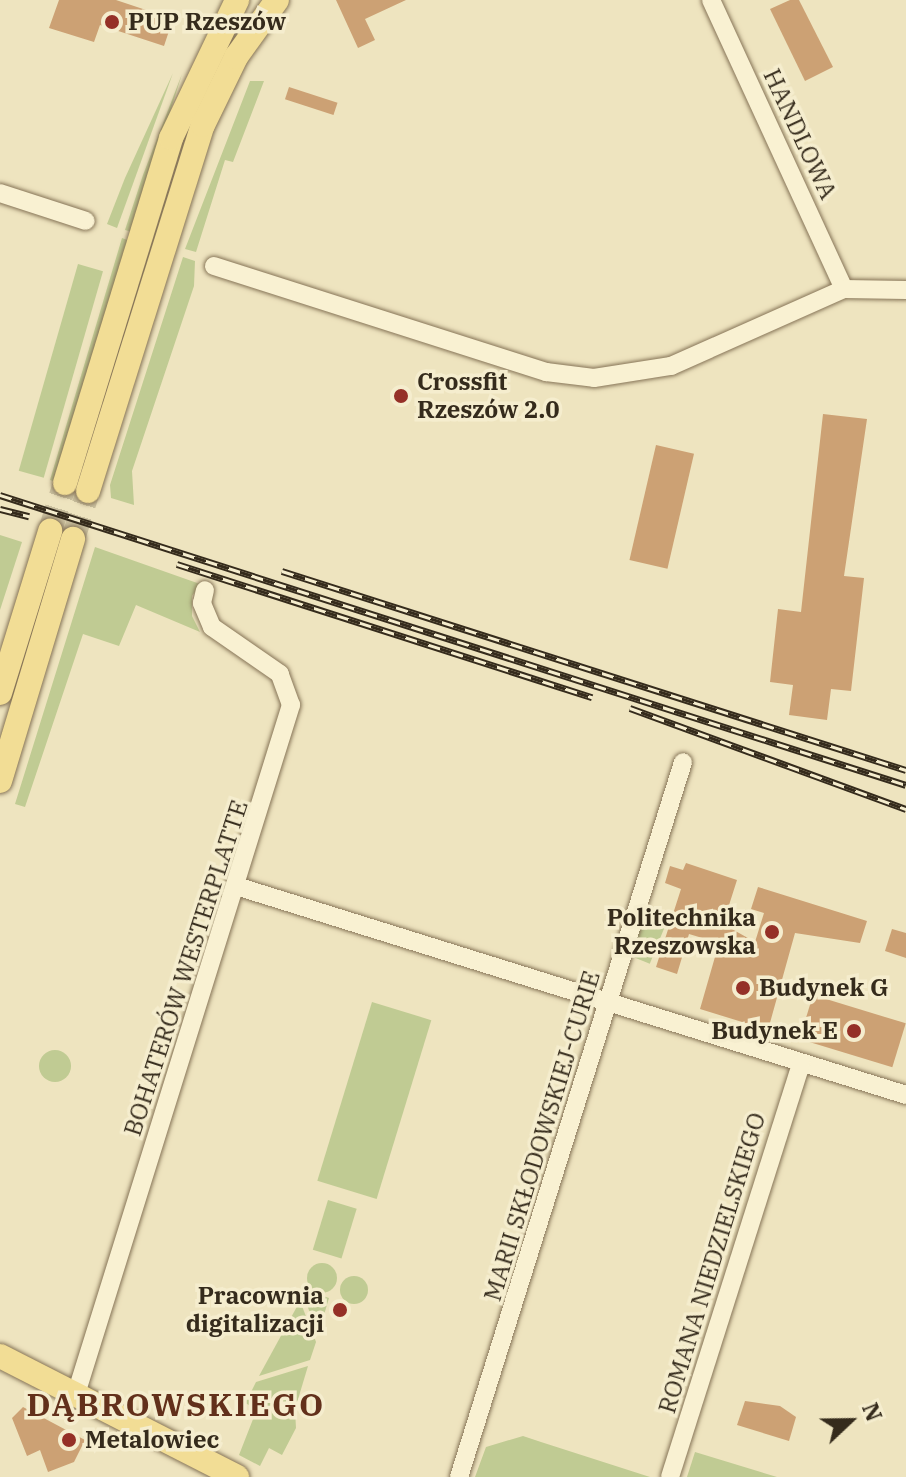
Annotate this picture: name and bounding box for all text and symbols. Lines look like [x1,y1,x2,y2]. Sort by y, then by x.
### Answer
place label: PUP Rzeszów [128,8,286,36]
marker: PUP Rzeszów [103,13,121,31]
street label: HANDLOWA [757,64,843,204]
place label: Crossfit Rzeszów 2.0 [417,368,560,424]
marker: Crossfit Rzeszów 2.0 [392,387,410,405]
street label: BOHATERÓW WESTERPLATTE [118,797,254,1139]
place label: Politechnika Rzeszowska [607,904,756,960]
marker: Politechnika Rzeszowska [763,923,781,941]
street label: MARII SKŁODOWSKIEJ-CURIE [478,967,606,1305]
place label: Budynek G [759,974,889,1002]
marker: Budynek G [734,979,752,997]
place label: Budynek E [711,1017,838,1045]
marker: Budynek E [845,1022,863,1040]
street label: ROMANA NIEDZIELSKIEGO [652,1109,772,1417]
place label: Pracownia digitalizacji [186,1282,324,1338]
marker: Pracownia digitalizacji [331,1301,349,1319]
north arrow [810,1381,890,1461]
district label: DĄBROWSKIEGO [27,1385,325,1423]
text: N [856,1398,889,1425]
place label: Metalowiec [85,1426,219,1454]
marker: Metalowiec [60,1431,78,1449]

